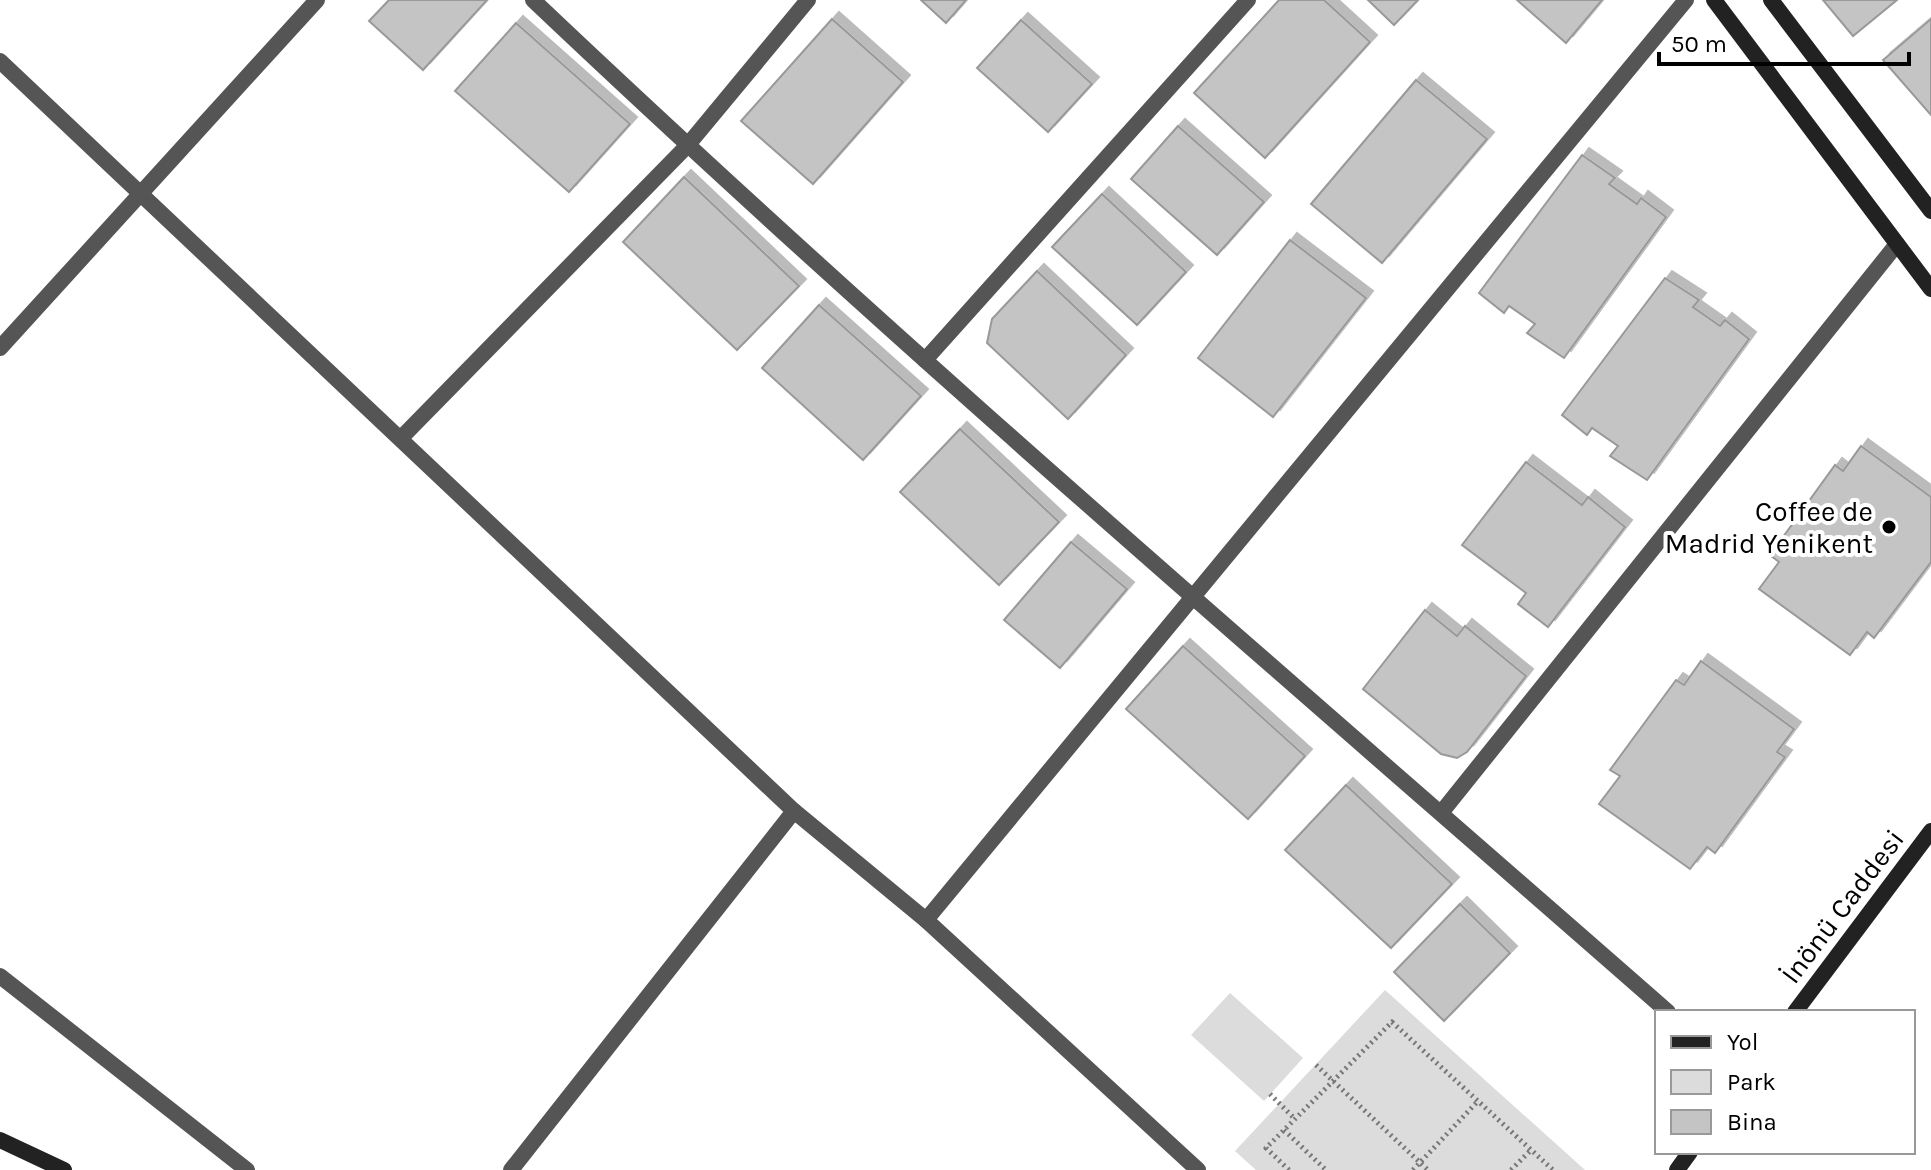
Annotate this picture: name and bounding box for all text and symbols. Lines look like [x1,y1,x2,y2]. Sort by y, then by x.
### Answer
scale bar [1659,16,1909,66]
text: 50 m [1671,30,1727,58]
place label: Coffee de Madrid Yenikent [1665,495,1873,560]
marker: Coffee de Madrid Yenikent [1880,518,1898,536]
street label: İnönü Caddesi [1774,823,1911,990]
legend [1655,1010,1915,1154]
text: Yol [1727,1028,1758,1056]
text: Park [1727,1068,1776,1096]
text: Bina [1727,1108,1777,1136]

